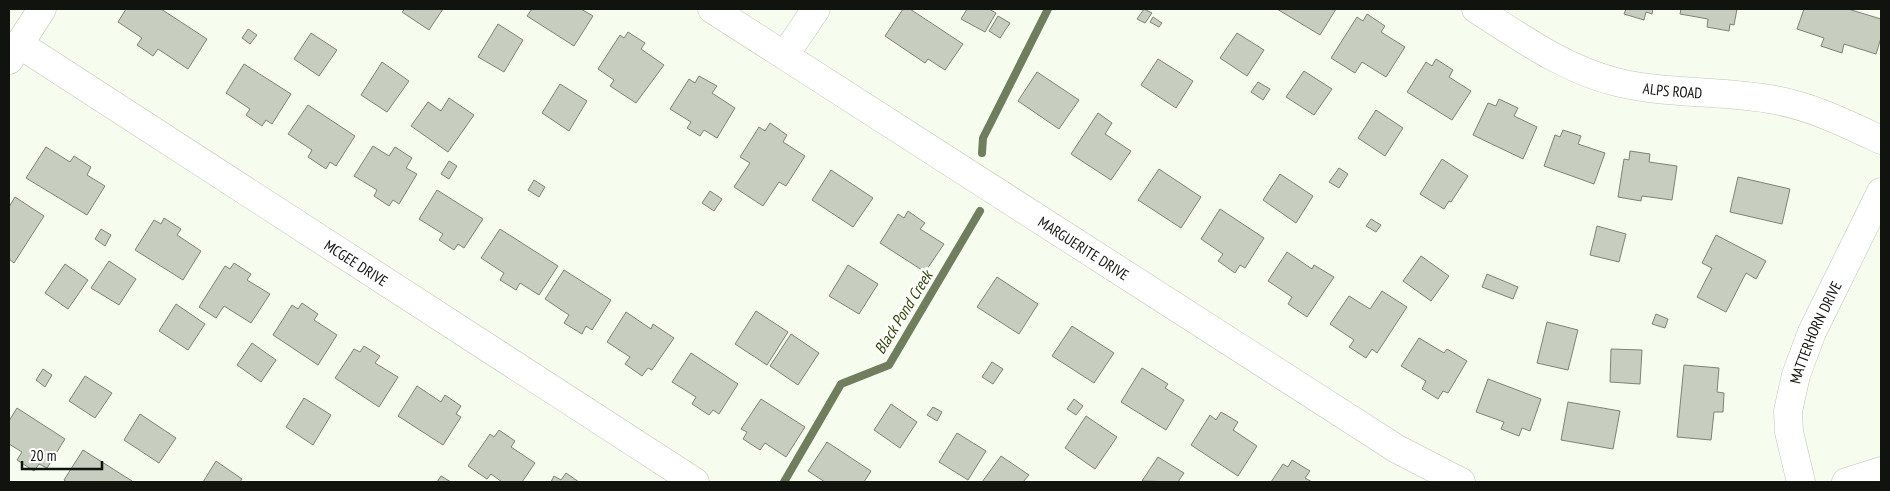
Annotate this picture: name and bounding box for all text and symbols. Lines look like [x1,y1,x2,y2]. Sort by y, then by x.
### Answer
street label: ALPS ROAD [1642,78,1703,102]
street label: MARGUERITE DRIVE [1035,212,1133,284]
street label: MCGEE DRIVE [321,235,392,290]
water label: Black Pond Creek [870,265,937,357]
street label: MATTERHORN DRIVE [1785,278,1845,385]
scale bar [22,438,102,470]
text: 20 m [30,446,56,465]

